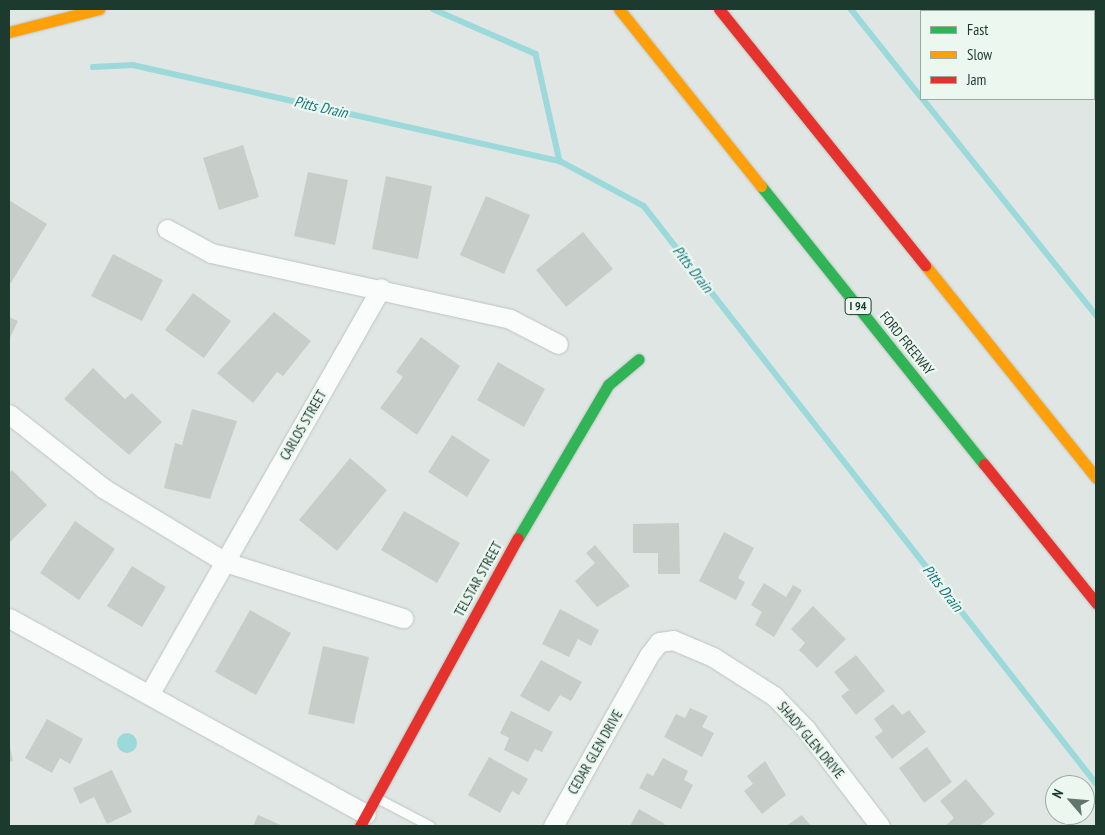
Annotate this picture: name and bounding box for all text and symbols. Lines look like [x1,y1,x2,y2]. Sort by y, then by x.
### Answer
legend [920,10,1095,100]
text: Fast [967,20,988,39]
text: Slow [967,45,992,64]
text: Jam [967,70,986,89]
water label: Pitts Drain [292,92,350,122]
water label: Pitts Drain [669,242,717,296]
road number: I 94 [844,296,872,316]
street label: FORD FREEWAY [876,308,938,378]
street label: CARLOS STREET [276,387,330,463]
street label: TELSTAR STREET [451,539,505,619]
water label: Pitts Drain [919,561,967,615]
street label: SHADY GLEN DRIVE [774,698,848,782]
street label: CEDAR GLEN DRIVE [564,707,626,797]
north arrow [1045,775,1095,825]
text: N [1048,786,1067,801]

